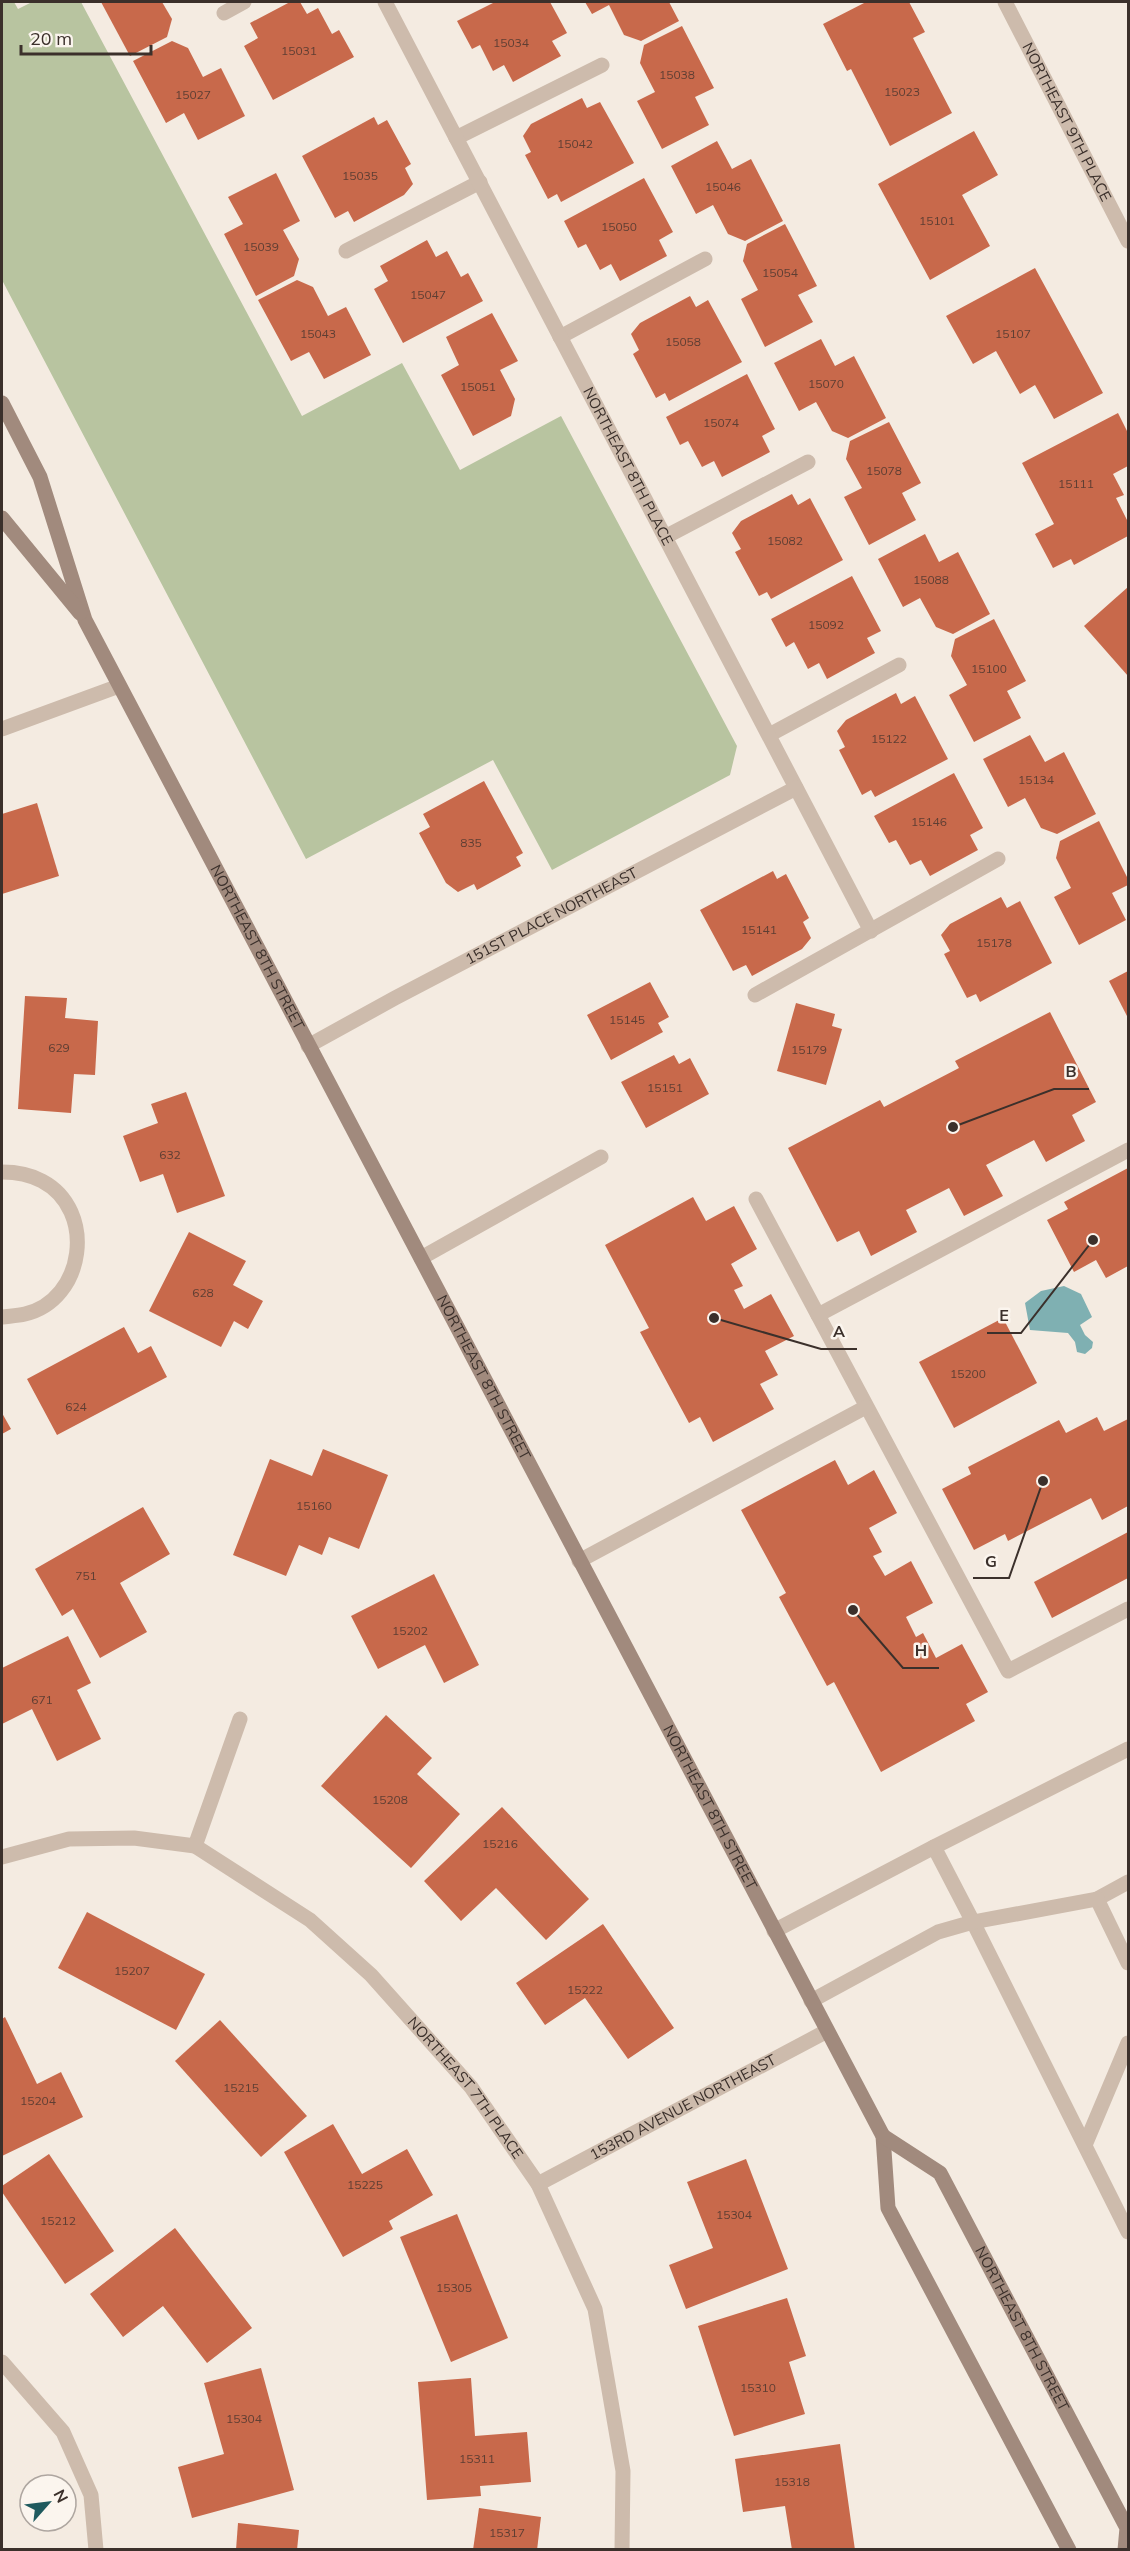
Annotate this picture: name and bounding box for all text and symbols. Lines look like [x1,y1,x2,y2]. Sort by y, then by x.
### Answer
scale bar [21,18,152,56]
text: 20 m [30,27,72,50]
house number: 15034 [493,35,529,50]
street label: NORTHEAST 9TH PLACE [1018,39,1116,205]
house number: 15031 [281,43,317,58]
house number: 15038 [659,67,695,82]
house number: 15023 [884,84,920,99]
house number: 15027 [175,87,211,102]
house number: 15042 [557,136,593,151]
house number: 15035 [342,168,378,183]
house number: 15046 [705,179,741,194]
house number: 15101 [919,213,955,228]
house number: 15050 [601,219,637,234]
house number: 15039 [243,239,279,254]
house number: 15054 [762,265,798,280]
house number: 15047 [410,287,446,302]
house number: 15043 [300,326,336,341]
house number: 15107 [995,326,1031,341]
house number: 15058 [665,334,701,349]
house number: 15070 [808,376,844,391]
house number: 15051 [460,379,496,394]
street label: NORTHEAST 8TH PLACE [579,384,678,549]
house number: 15074 [703,415,739,430]
house number: 15078 [866,463,902,478]
house number: 15111 [1058,476,1094,491]
house number: 15082 [767,533,803,548]
house number: 15088 [913,572,949,587]
house number: 15092 [808,617,844,632]
house number: 15100 [971,661,1007,676]
house number: 15122 [871,731,907,746]
house number: 15134 [1018,772,1054,787]
house number: 15146 [911,814,947,829]
house number: 835 [460,835,482,850]
street label: NORTHEAST 8TH STREET [207,861,309,1033]
street label: 151ST PLACE NORTHEAST [462,863,641,969]
house number: 15141 [741,922,777,937]
house number: 15178 [976,935,1012,950]
house number: 15145 [609,1012,645,1027]
house number: 629 [48,1040,70,1055]
house number: 15179 [791,1042,827,1057]
callout: B [1054,1055,1089,1089]
text: B [1065,1061,1077,1081]
house number: 15151 [647,1080,683,1095]
house number: 632 [159,1147,181,1162]
house number: 628 [192,1285,214,1300]
street label: NORTHEAST 8TH STREET [433,1291,535,1463]
callout: E [987,1299,1021,1333]
text: E [999,1305,1009,1325]
callout: A [821,1315,857,1349]
text: A [833,1321,845,1341]
house number: 15200 [950,1366,986,1381]
house number: 624 [65,1399,87,1414]
house number: 15160 [296,1498,332,1513]
callout: G [973,1544,1009,1578]
text: G [985,1551,997,1571]
house number: 751 [75,1568,97,1583]
house number: 15202 [392,1623,428,1638]
callout: H [903,1634,939,1668]
text: H [915,1640,927,1660]
house number: 671 [31,1692,53,1707]
street label: NORTHEAST 8TH STREET [659,1721,762,1893]
house number: 15208 [372,1792,408,1807]
house number: 15216 [482,1836,518,1851]
house number: 15207 [114,1963,150,1978]
house number: 15222 [567,1982,603,1997]
street label: NORTHEAST 7TH PLACE [404,2013,528,2162]
street label: 153RD AVENUE NORTHEAST [586,2050,779,2164]
house number: 15215 [223,2080,259,2095]
house number: 15204 [20,2093,56,2108]
house number: 15225 [347,2177,383,2192]
house number: 15304 [716,2207,752,2222]
house number: 15212 [40,2213,76,2228]
street label: NORTHEAST 8TH STREET [971,2243,1074,2414]
house number: 15305 [436,2280,472,2295]
house number: 15310 [740,2380,776,2395]
house number: 15304 [226,2411,262,2426]
house number: 15311 [459,2451,495,2466]
north arrow [18,2473,78,2533]
house number: 15318 [774,2474,810,2489]
text: N [50,2486,73,2506]
house number: 15317 [489,2525,525,2540]

